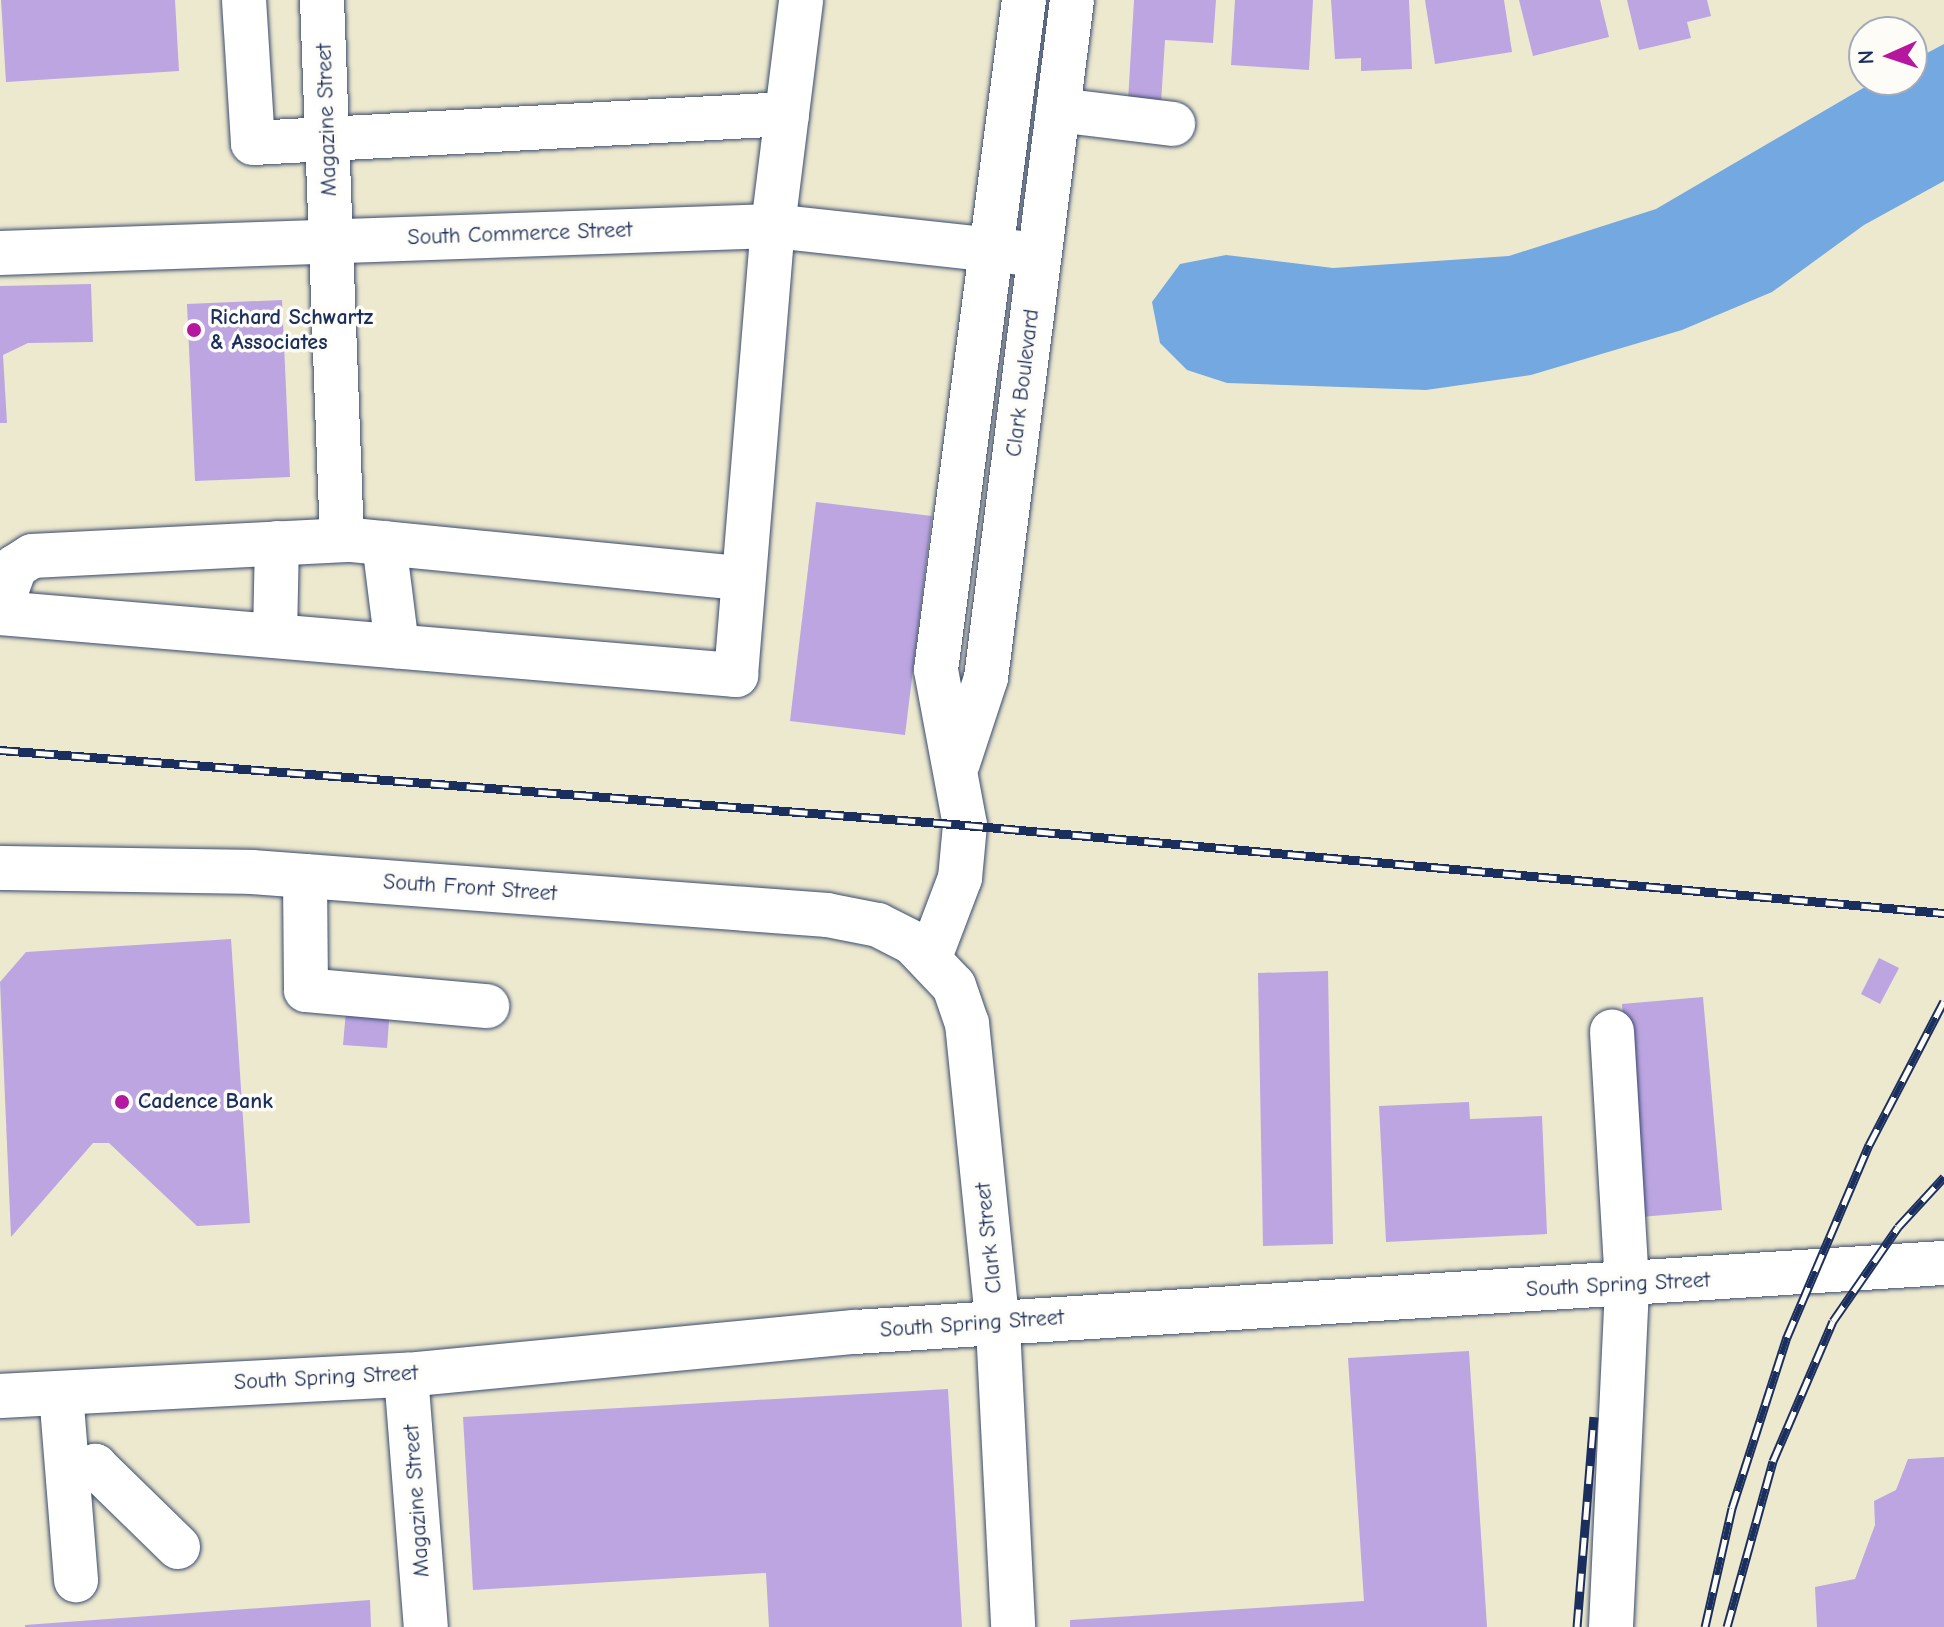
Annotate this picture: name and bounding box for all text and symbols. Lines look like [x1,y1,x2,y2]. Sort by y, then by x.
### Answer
north arrow [1848,16,1928,96]
street label: Magazine Street [311,43,343,197]
text: N [1853,49,1879,65]
street label: South Commerce Street [407,217,633,251]
place label: Richard Schwartz & Associates [210,304,373,356]
street label: Clark Boulevard [1001,308,1045,458]
marker: Richard Schwartz & Associates [185,321,203,339]
street label: South Front Street [382,869,558,907]
place label: Cadence Bank [138,1089,273,1115]
marker: Cadence Bank [113,1093,131,1111]
street label: Clark Street [970,1181,1008,1295]
street label: South Spring Street [1525,1267,1711,1303]
street label: South Spring Street [879,1304,1065,1344]
street label: South Spring Street [233,1360,419,1396]
street label: Magazine Street [398,1424,436,1578]

